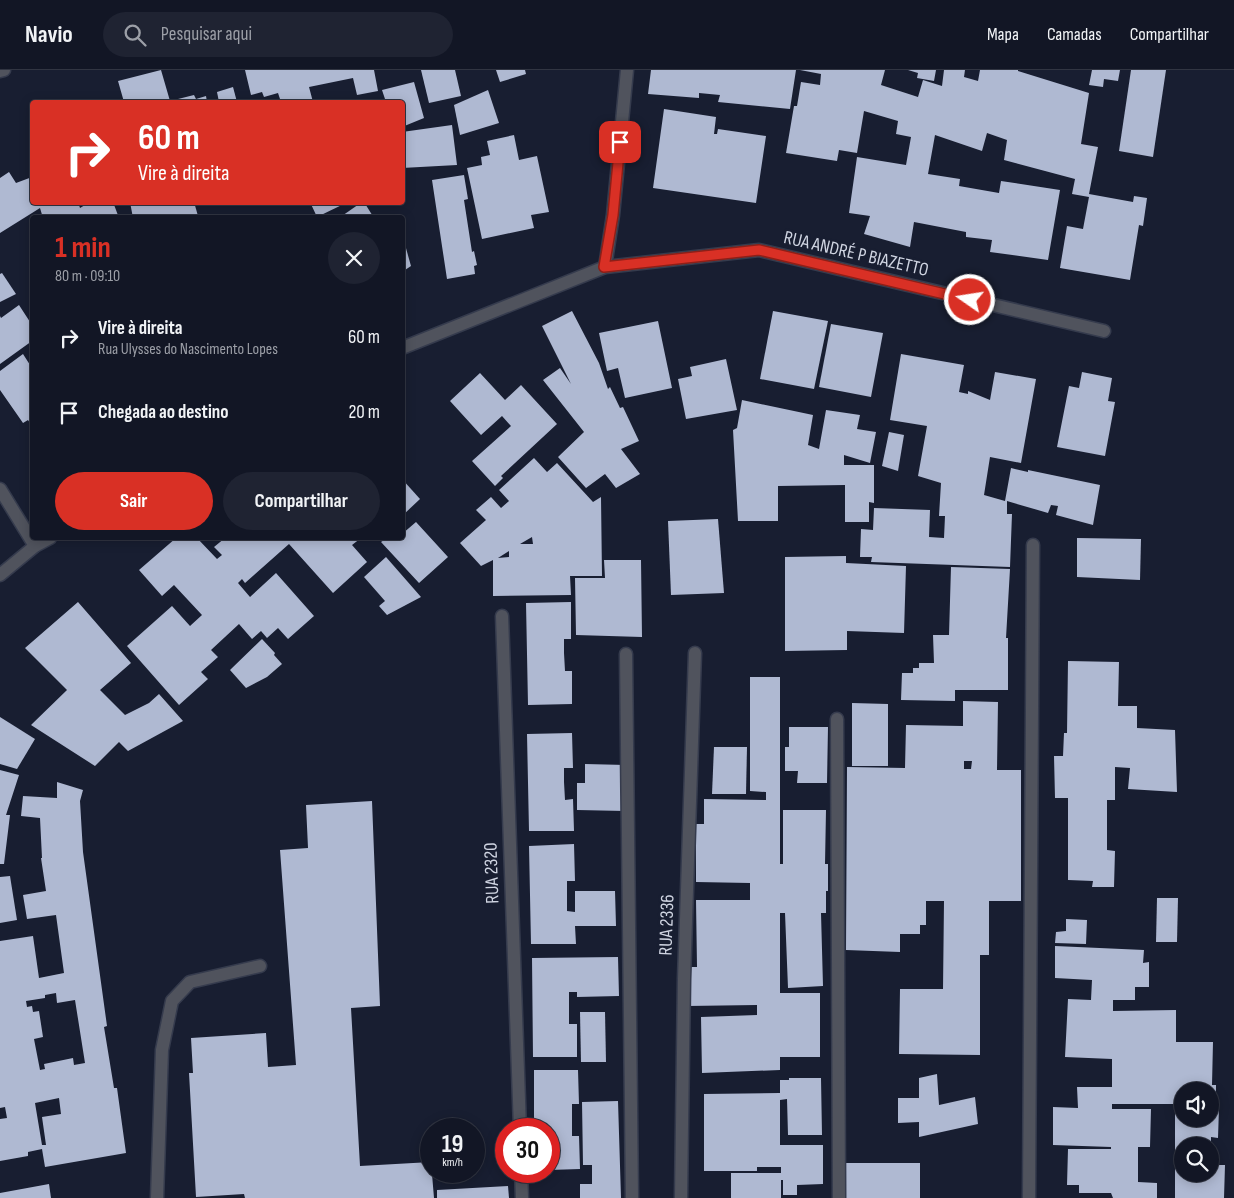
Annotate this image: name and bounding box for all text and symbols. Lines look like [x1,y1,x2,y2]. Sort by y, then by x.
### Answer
search box [103,12,453,57]
text: Navio [25,20,73,49]
icon: search [121,21,149,49]
text: Pesquisar aqui [161,23,252,46]
text: Mapa [987,24,1019,45]
text: Camadas [1047,24,1102,45]
text: Compartilhar [1130,24,1209,45]
text: 60 m [138,117,200,160]
icon: right [55,120,120,185]
pin [599,121,641,163]
icon: arrive [606,128,634,156]
text: Vire à direita [138,160,230,187]
street label: RUA ANDRÉ P BIAZETTO [781,226,931,282]
text: 1 min [55,230,111,266]
button: close [328,232,380,284]
text: 80 m · 09:10 [55,267,120,286]
position arrow [943,273,995,325]
text: Vire à direita [98,317,182,340]
icon: right [55,324,83,352]
text: 60 m [348,326,380,349]
text: Rua Ulysses do Nascimento Lopes [98,340,278,359]
icon: arrive [55,399,83,427]
text: Chegada ao destino [98,401,228,424]
text: 20 m [348,401,380,424]
button: Sair [55,472,213,530]
button: Compartilhar [223,472,380,530]
street label: RUA 2320 [479,842,505,904]
street label: RUA 2336 [654,894,680,956]
map controls [1174,1082,1219,1182]
button: sound [1174,1082,1219,1127]
speed limit sign: 30 [495,1118,560,1183]
text: 19 [442,1129,463,1160]
button: search [1174,1137,1219,1182]
text: km/h [442,1155,463,1170]

